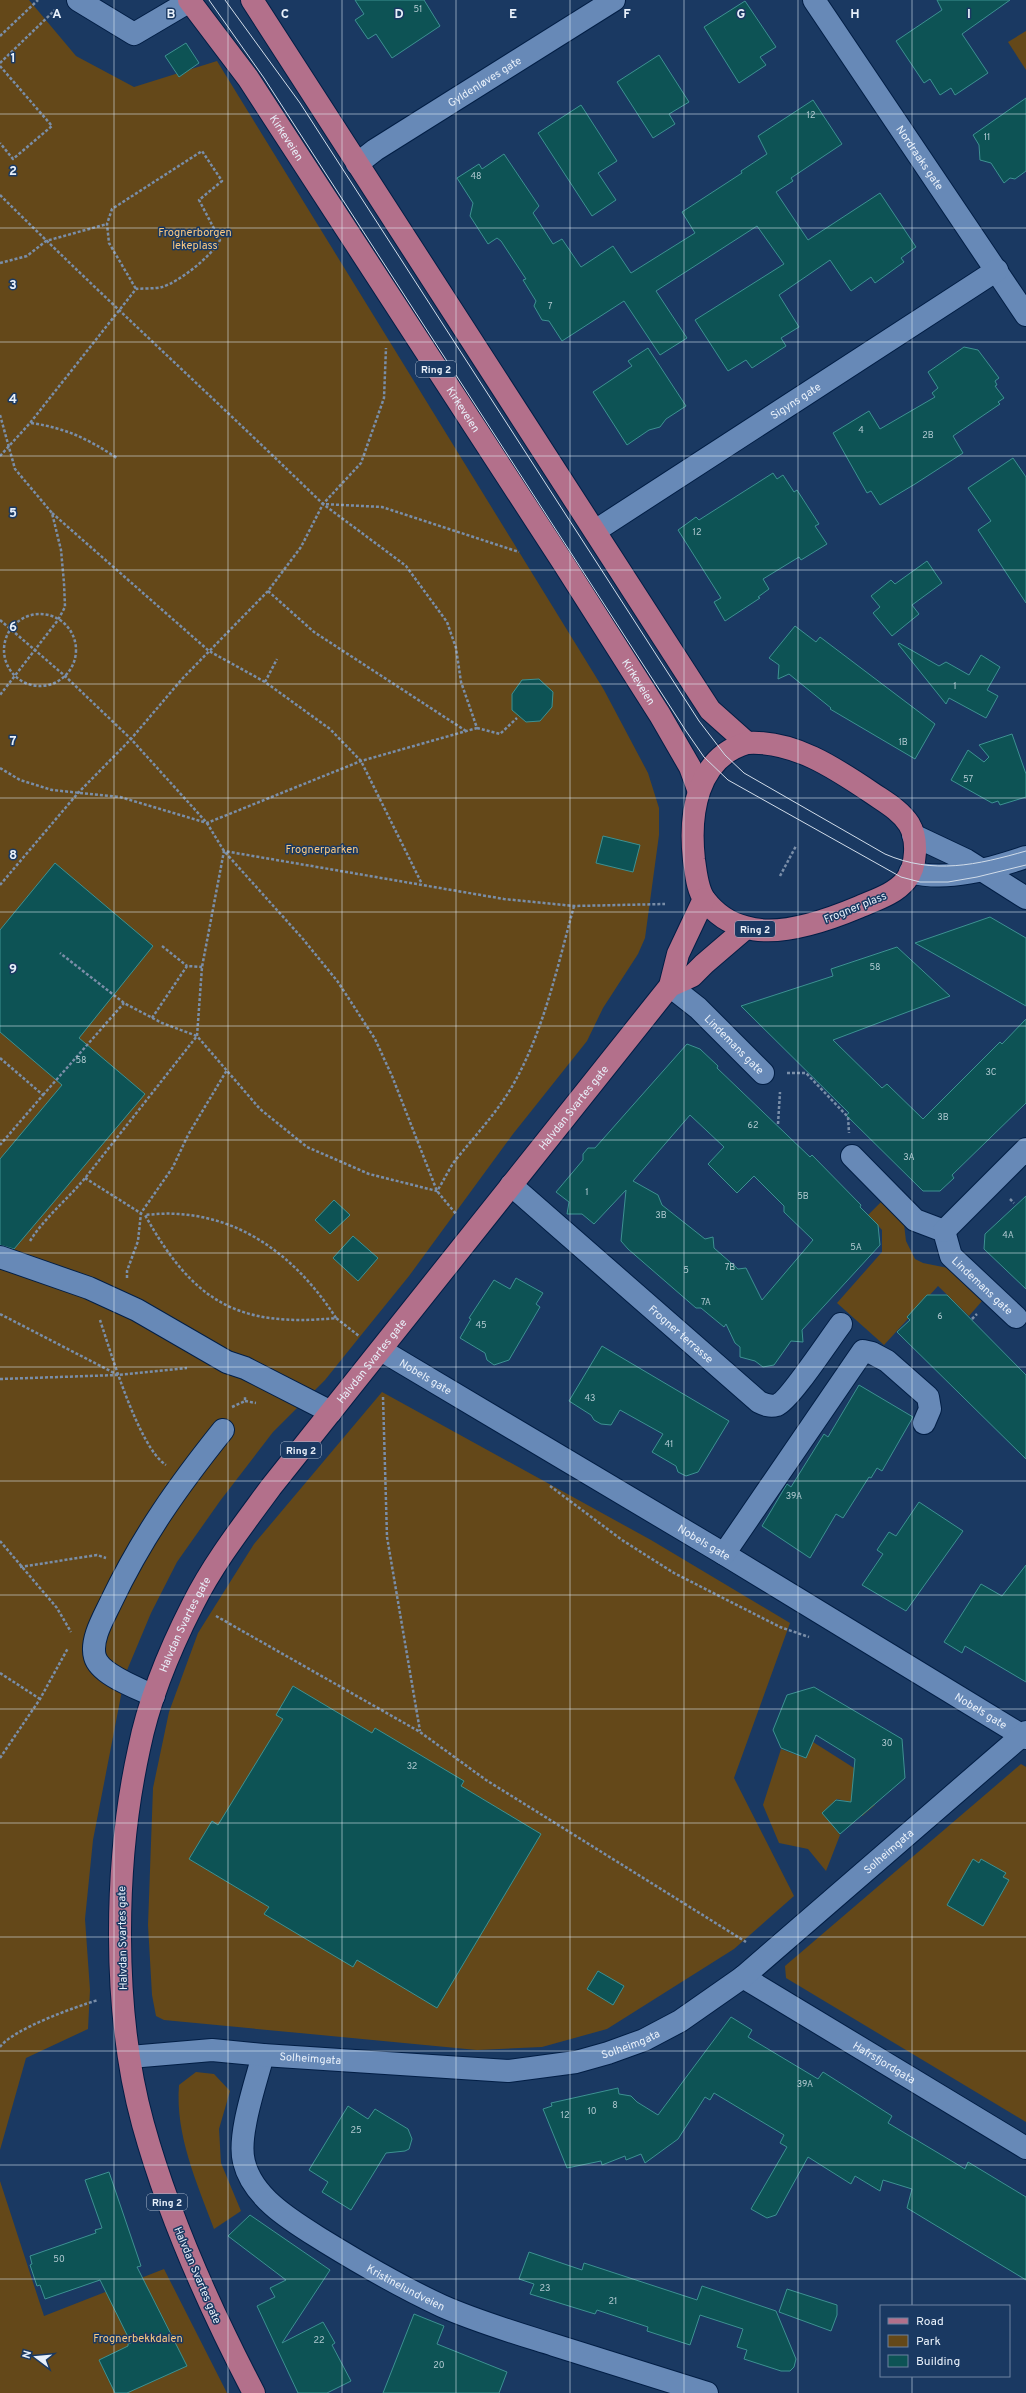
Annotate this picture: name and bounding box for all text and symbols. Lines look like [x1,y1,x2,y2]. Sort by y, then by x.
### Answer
house number: 51 [414,4,422,15]
text: A [52,7,62,23]
text: B [167,7,176,23]
text: C [281,7,289,23]
text: D [394,7,404,23]
text: E [509,7,517,23]
text: F [623,7,631,23]
text: G [737,7,746,23]
text: H [850,7,860,23]
text: I [967,7,971,23]
text: 1 [10,51,16,67]
street label: Gyldenløves gate [445,54,525,111]
house number: 12 [807,110,815,121]
street label: Kirkeveien [266,113,306,164]
street label: Nordraaks gate [892,123,946,193]
house number: 11 [984,132,990,143]
text: 2 [9,164,17,180]
house number: 48 [470,171,482,182]
park label: Frognerborgen lekeplass [158,226,232,253]
text: 3 [9,278,17,294]
house number: 7 [548,301,553,312]
road number: Ring 2 [416,361,456,377]
street label: Sigyns gate [768,380,824,423]
street label: Kirkeveien [443,384,483,435]
text: 4 [9,392,17,408]
house number: 4 [858,425,864,436]
house number: 2B [922,430,934,441]
text: 5 [9,506,17,522]
house number: 12 [693,527,701,538]
text: 6 [9,620,17,636]
street label: Kirkeveien [618,657,658,708]
house number: 1 [953,681,957,692]
text: 7 [10,734,17,750]
house number: 1B [898,737,908,748]
house number: 57 [963,774,973,785]
park label: Frognerparken [286,843,358,857]
text: 8 [9,848,17,864]
street label: Frogner plass [822,889,889,927]
road number: Ring 2 [735,921,775,937]
text: 9 [9,962,17,978]
house number: 58 [869,962,881,973]
street label: Lindemans gate [701,1012,766,1078]
house number: 58 [75,1055,87,1066]
street label: Halvdan Svartes gate [536,1063,612,1153]
house number: 3C [985,1067,997,1078]
house number: 3B [937,1112,949,1123]
house number: 62 [748,1120,758,1131]
house number: 3A [903,1152,915,1163]
house number: 1 [585,1187,589,1198]
house number: 5B [797,1191,809,1202]
house number: 3B [655,1210,667,1221]
house number: 4A [1002,1230,1014,1241]
house number: 5A [850,1242,862,1253]
street label: Lindemans gate [948,1254,1015,1318]
house number: 7B [725,1262,735,1273]
house number: 5 [683,1265,689,1276]
house number: 7A [701,1297,711,1308]
street label: Frogner terrasse [645,1302,716,1367]
house number: 6 [937,1311,943,1322]
street label: Halvdan Svartes gate [334,1316,410,1407]
house number: 45 [475,1320,487,1331]
street label: Nobels gate [396,1356,454,1399]
house number: 43 [584,1393,596,1404]
house number: 41 [665,1439,673,1450]
road number: Ring 2 [281,1442,321,1458]
house number: 39A [786,1491,802,1502]
street label: Nobels gate [675,1522,733,1564]
street label: Halvdan Svartes gate [157,1574,215,1674]
street label: Nobels gate [952,1690,1009,1733]
house number: 30 [881,1738,893,1749]
house number: 32 [407,1761,417,1772]
street label: Solheimgata [861,1826,917,1877]
street label: Halvdan Svartes gate [115,1886,131,1990]
street label: Solheimgata [600,2027,663,2063]
street label: Hafrsfjordgata [850,2039,918,2088]
street label: Solheimgata [279,2050,342,2068]
house number: 39A [797,2079,813,2090]
house number: 8 [612,2100,618,2111]
house number: 10 [587,2106,597,2117]
house number: 12 [561,2110,569,2121]
house number: 25 [350,2125,362,2136]
road number: Ring 2 [147,2194,187,2210]
street label: Halvdan Svartes gate [170,2225,224,2326]
house number: 50 [53,2254,65,2265]
street label: Kristinelundveien [364,2262,447,2314]
house number: 23 [540,2283,550,2294]
house number: 21 [609,2296,617,2307]
legend [880,2305,1010,2377]
text: Road [916,2314,944,2330]
park label: Frognerbekkdalen [93,2332,183,2346]
text: Park [916,2334,941,2350]
house number: 22 [313,2335,325,2346]
north arrow [16,2337,56,2377]
text: N [20,2349,35,2360]
text: Building [916,2354,960,2370]
house number: 20 [433,2360,445,2371]

